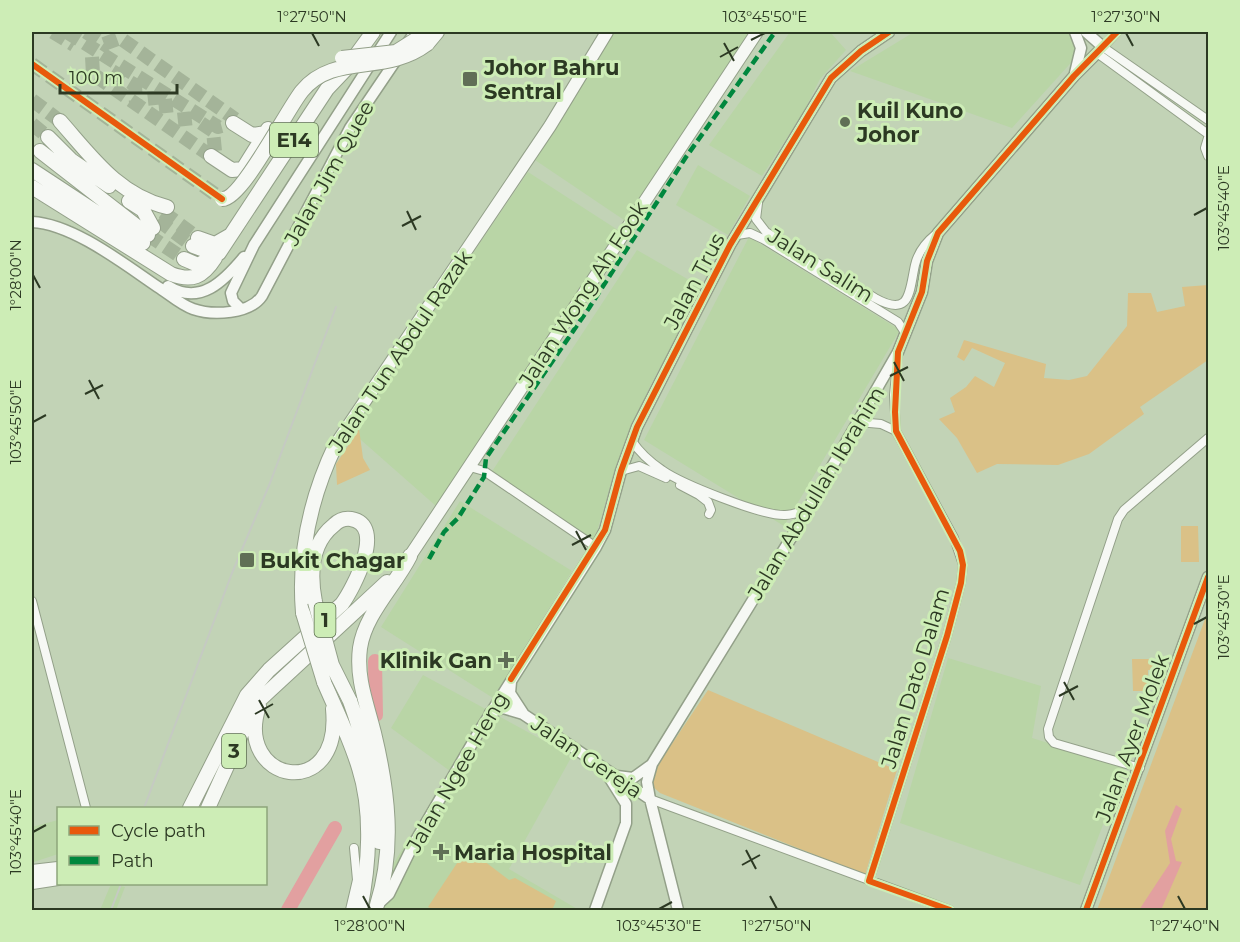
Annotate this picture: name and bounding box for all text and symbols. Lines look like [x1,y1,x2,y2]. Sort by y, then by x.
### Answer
text: 1°27'50"N [277,7,347,26]
text: 103°45'50"E [723,7,807,26]
text: 1°27'30"N [1091,7,1161,26]
place label: Johor Bahru Sentral [483,55,619,104]
scale bar [60,57,177,95]
text: 100 m [69,67,123,89]
marker: Johor Bahru Sentral [461,70,479,88]
street label: Jalan Jim Quee [278,96,379,251]
place label: Kuil Kuno Johor [856,98,963,147]
marker: Kuil Kuno Johor [838,115,852,129]
road number: E14 [270,123,318,157]
text: 103°45'40"E [1214,165,1233,251]
street label: Jalan Wong Ah Fook [513,196,653,392]
street label: Jalan Salim [763,222,878,307]
street label: Jalan Trus [658,229,730,334]
text: 1°28'00"N [6,239,25,311]
street label: Jalan Tun Abdul Razak [322,245,477,458]
text: 103°45'50"E [6,380,25,464]
street label: Jalan Abdullah Ibrahim [742,382,890,605]
place label: Bukit Chagar [260,548,405,573]
marker: Bukit Chagar [238,551,256,569]
text: 103°45'30"E [1214,575,1233,659]
street label: Jalan Dato Dalam [875,585,954,772]
road number: 1 [314,603,336,637]
place label: Klinik Gan [380,648,492,673]
street label: Jalan Ayer Molek [1090,650,1174,826]
marker: Klinik Gan [497,651,515,669]
street label: Jalan Ngee Heng [400,687,513,858]
street label: Jalan Gereja [526,710,647,803]
road number: 3 [222,734,246,768]
text: 103°45'40"E [6,789,25,875]
legend [57,807,267,885]
text: Cycle path [111,820,206,842]
place label: Maria Hospital [454,840,612,865]
marker: Maria Hospital [432,843,450,861]
text: Path [111,850,154,872]
text: 1°28'00"N [334,916,406,935]
text: 103°45'30"E [617,916,701,935]
text: 1°27'50"N [742,916,812,935]
text: 1°27'40"N [1150,916,1220,935]

